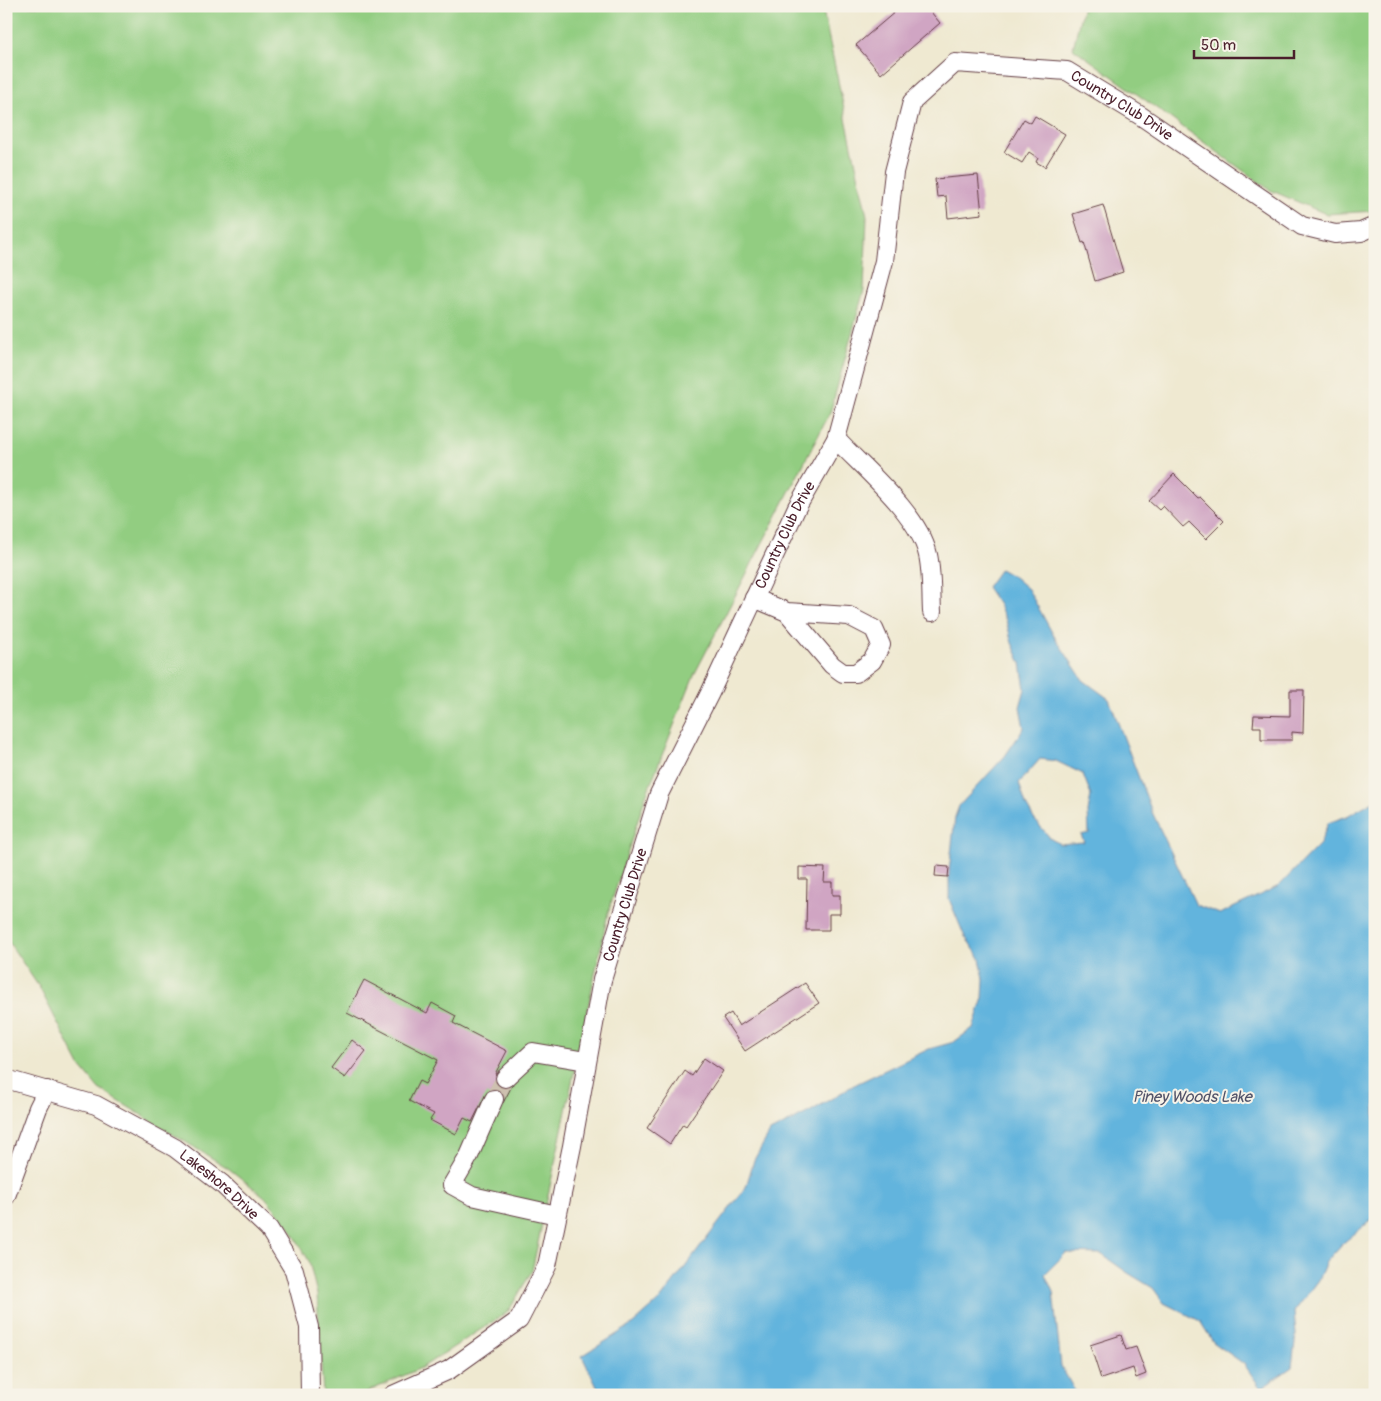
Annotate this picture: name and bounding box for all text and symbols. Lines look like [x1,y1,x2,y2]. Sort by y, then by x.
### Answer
scale bar [1194,28,1294,60]
text: 50 m [1201,36,1236,55]
street label: Country Club Drive [1067,66,1177,145]
street label: Country Club Drive [751,478,820,592]
street label: Country Club Drive [599,846,652,964]
water label: Piney Woods Lake [1132,1087,1254,1107]
street label: Lakeshore Drive [175,1146,263,1225]

